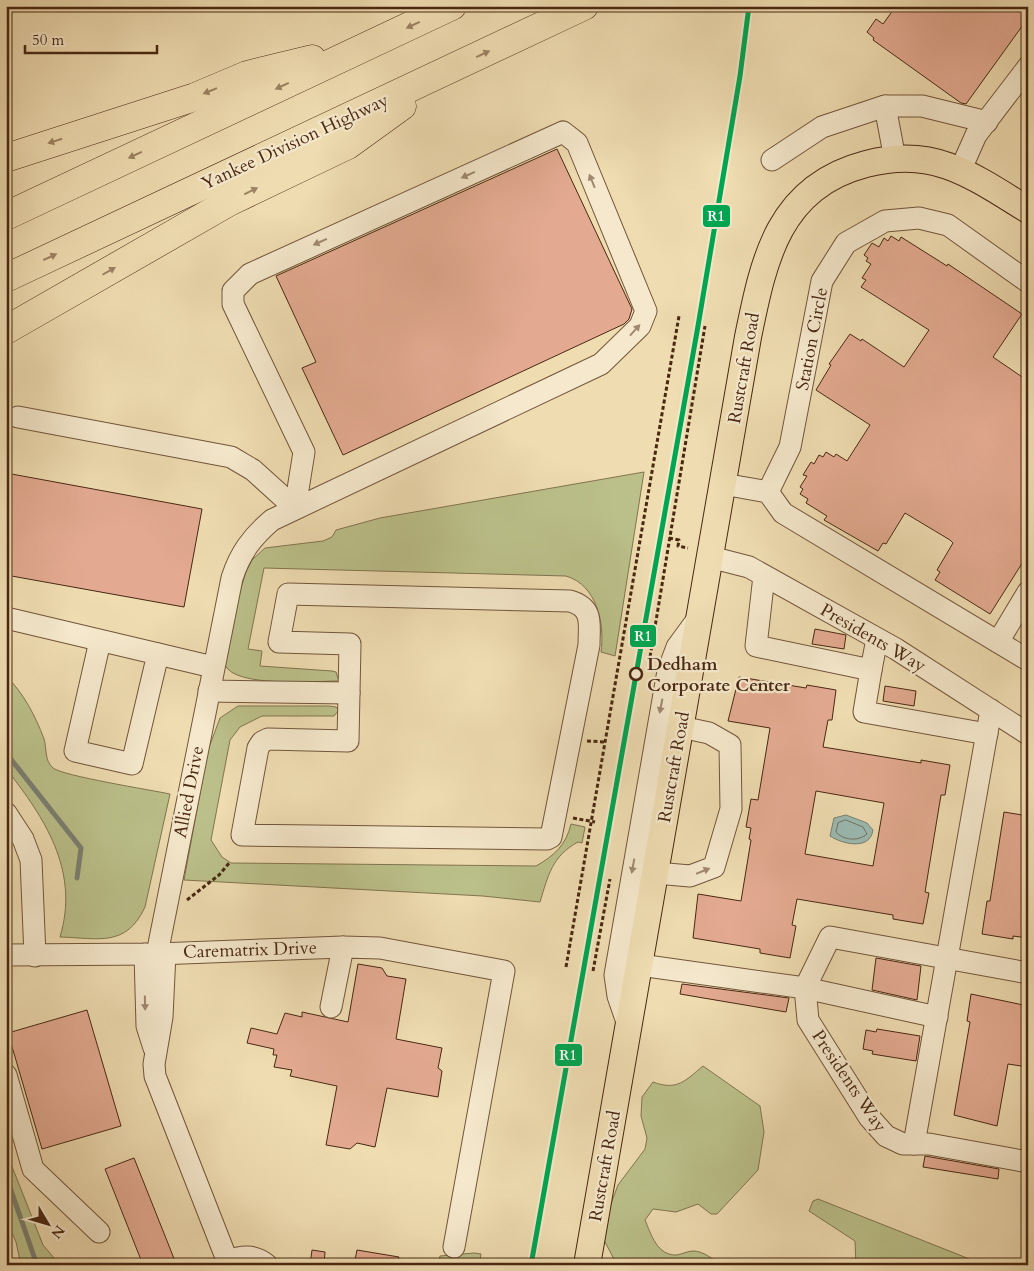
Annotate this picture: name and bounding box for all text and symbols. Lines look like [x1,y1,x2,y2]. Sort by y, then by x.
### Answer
one-way arrow [406,21,420,29]
scale bar [25,22,158,54]
text: 50 m [32,30,64,50]
one-way arrow [475,50,490,58]
one-way arrow [275,82,289,90]
street label: Yankee Division Highway [197,87,393,196]
one-way arrow [203,87,217,95]
one-way arrow [48,138,63,145]
one-way arrow [128,151,142,159]
one-way arrow [461,171,475,179]
one-way arrow [588,174,596,188]
one-way arrow [244,187,258,195]
line badge: R1 [702,204,731,228]
text: R1 [707,207,725,226]
one-way arrow [313,238,327,246]
one-way arrow [43,253,57,261]
one-way arrow [102,266,116,275]
street label: Station Circle [790,285,834,393]
street label: Rustcraft Road [722,310,766,425]
one-way arrow [630,323,641,336]
street label: Presidents Way [816,598,931,679]
line badge: R1 [629,624,657,648]
text: R1 [634,627,652,646]
place label: Dedham Corporate Center [647,652,791,698]
marker: Dedham Corporate Center [629,667,643,681]
one-way arrow [657,698,665,713]
street label: Rustcraft Road [652,709,696,824]
street label: Allied Drive [168,744,210,840]
one-way arrow [629,858,637,874]
one-way arrow [696,867,711,875]
street label: Carematrix Drive [183,935,317,965]
one-way arrow [141,995,149,1011]
street label: Presidents Way [806,1025,893,1137]
line badge: R1 [554,1043,583,1067]
text: R1 [559,1046,577,1065]
street label: Rustcraft Road [583,1108,627,1223]
north arrow [22,1198,72,1248]
text: N [47,1221,69,1242]

